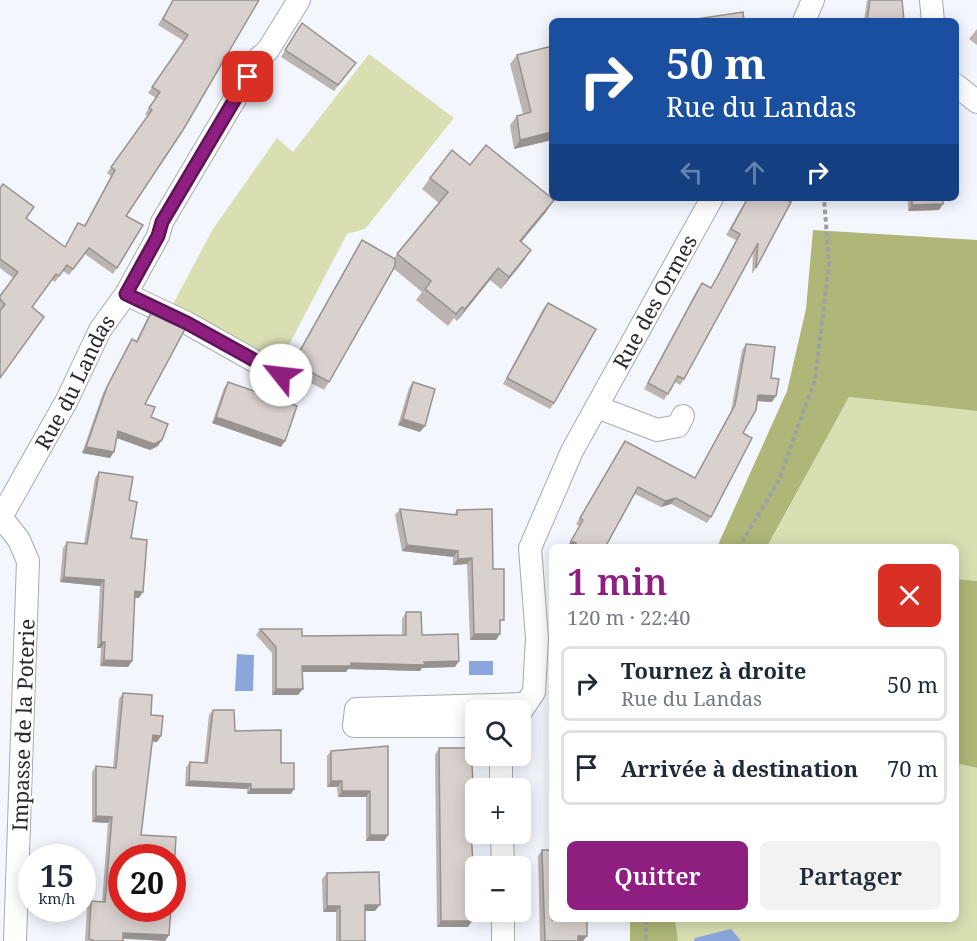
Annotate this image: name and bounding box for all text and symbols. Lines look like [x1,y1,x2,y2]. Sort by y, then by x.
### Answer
text: 50 m [666,34,766,91]
icon: right [567,42,645,120]
pin [222,51,273,102]
icon: arrive [231,60,264,93]
text: Rue du Landas [666,88,856,125]
icon: left [675,156,708,189]
icon: ahead [738,156,771,189]
icon: right [801,156,834,189]
street label: Rue des Ormes [606,230,703,374]
street label: Rue du Landas [28,309,121,455]
position arrow [249,343,313,407]
text: 1 min [567,557,668,606]
button: close [878,564,941,627]
text: 120 m · 22:40 [567,604,690,631]
street label: Impasse de la Poterie [5,618,41,832]
text: Tournez à droite [621,655,806,685]
icon: right [570,667,603,700]
text: 50 m [887,669,938,699]
text: Rue du Landas [621,685,762,712]
map controls [465,700,531,922]
button: search [465,700,531,766]
icon: arrive [570,751,603,784]
text: Arrivée à destination [621,753,858,783]
text: 70 m [887,753,938,783]
button: + [465,778,531,844]
button: Quitter [567,841,748,910]
button: Partager [760,841,941,910]
speed limit sign: 20 [108,844,186,922]
text: 15 [40,855,74,896]
button: − [465,856,531,922]
text: km/h [39,888,75,908]

